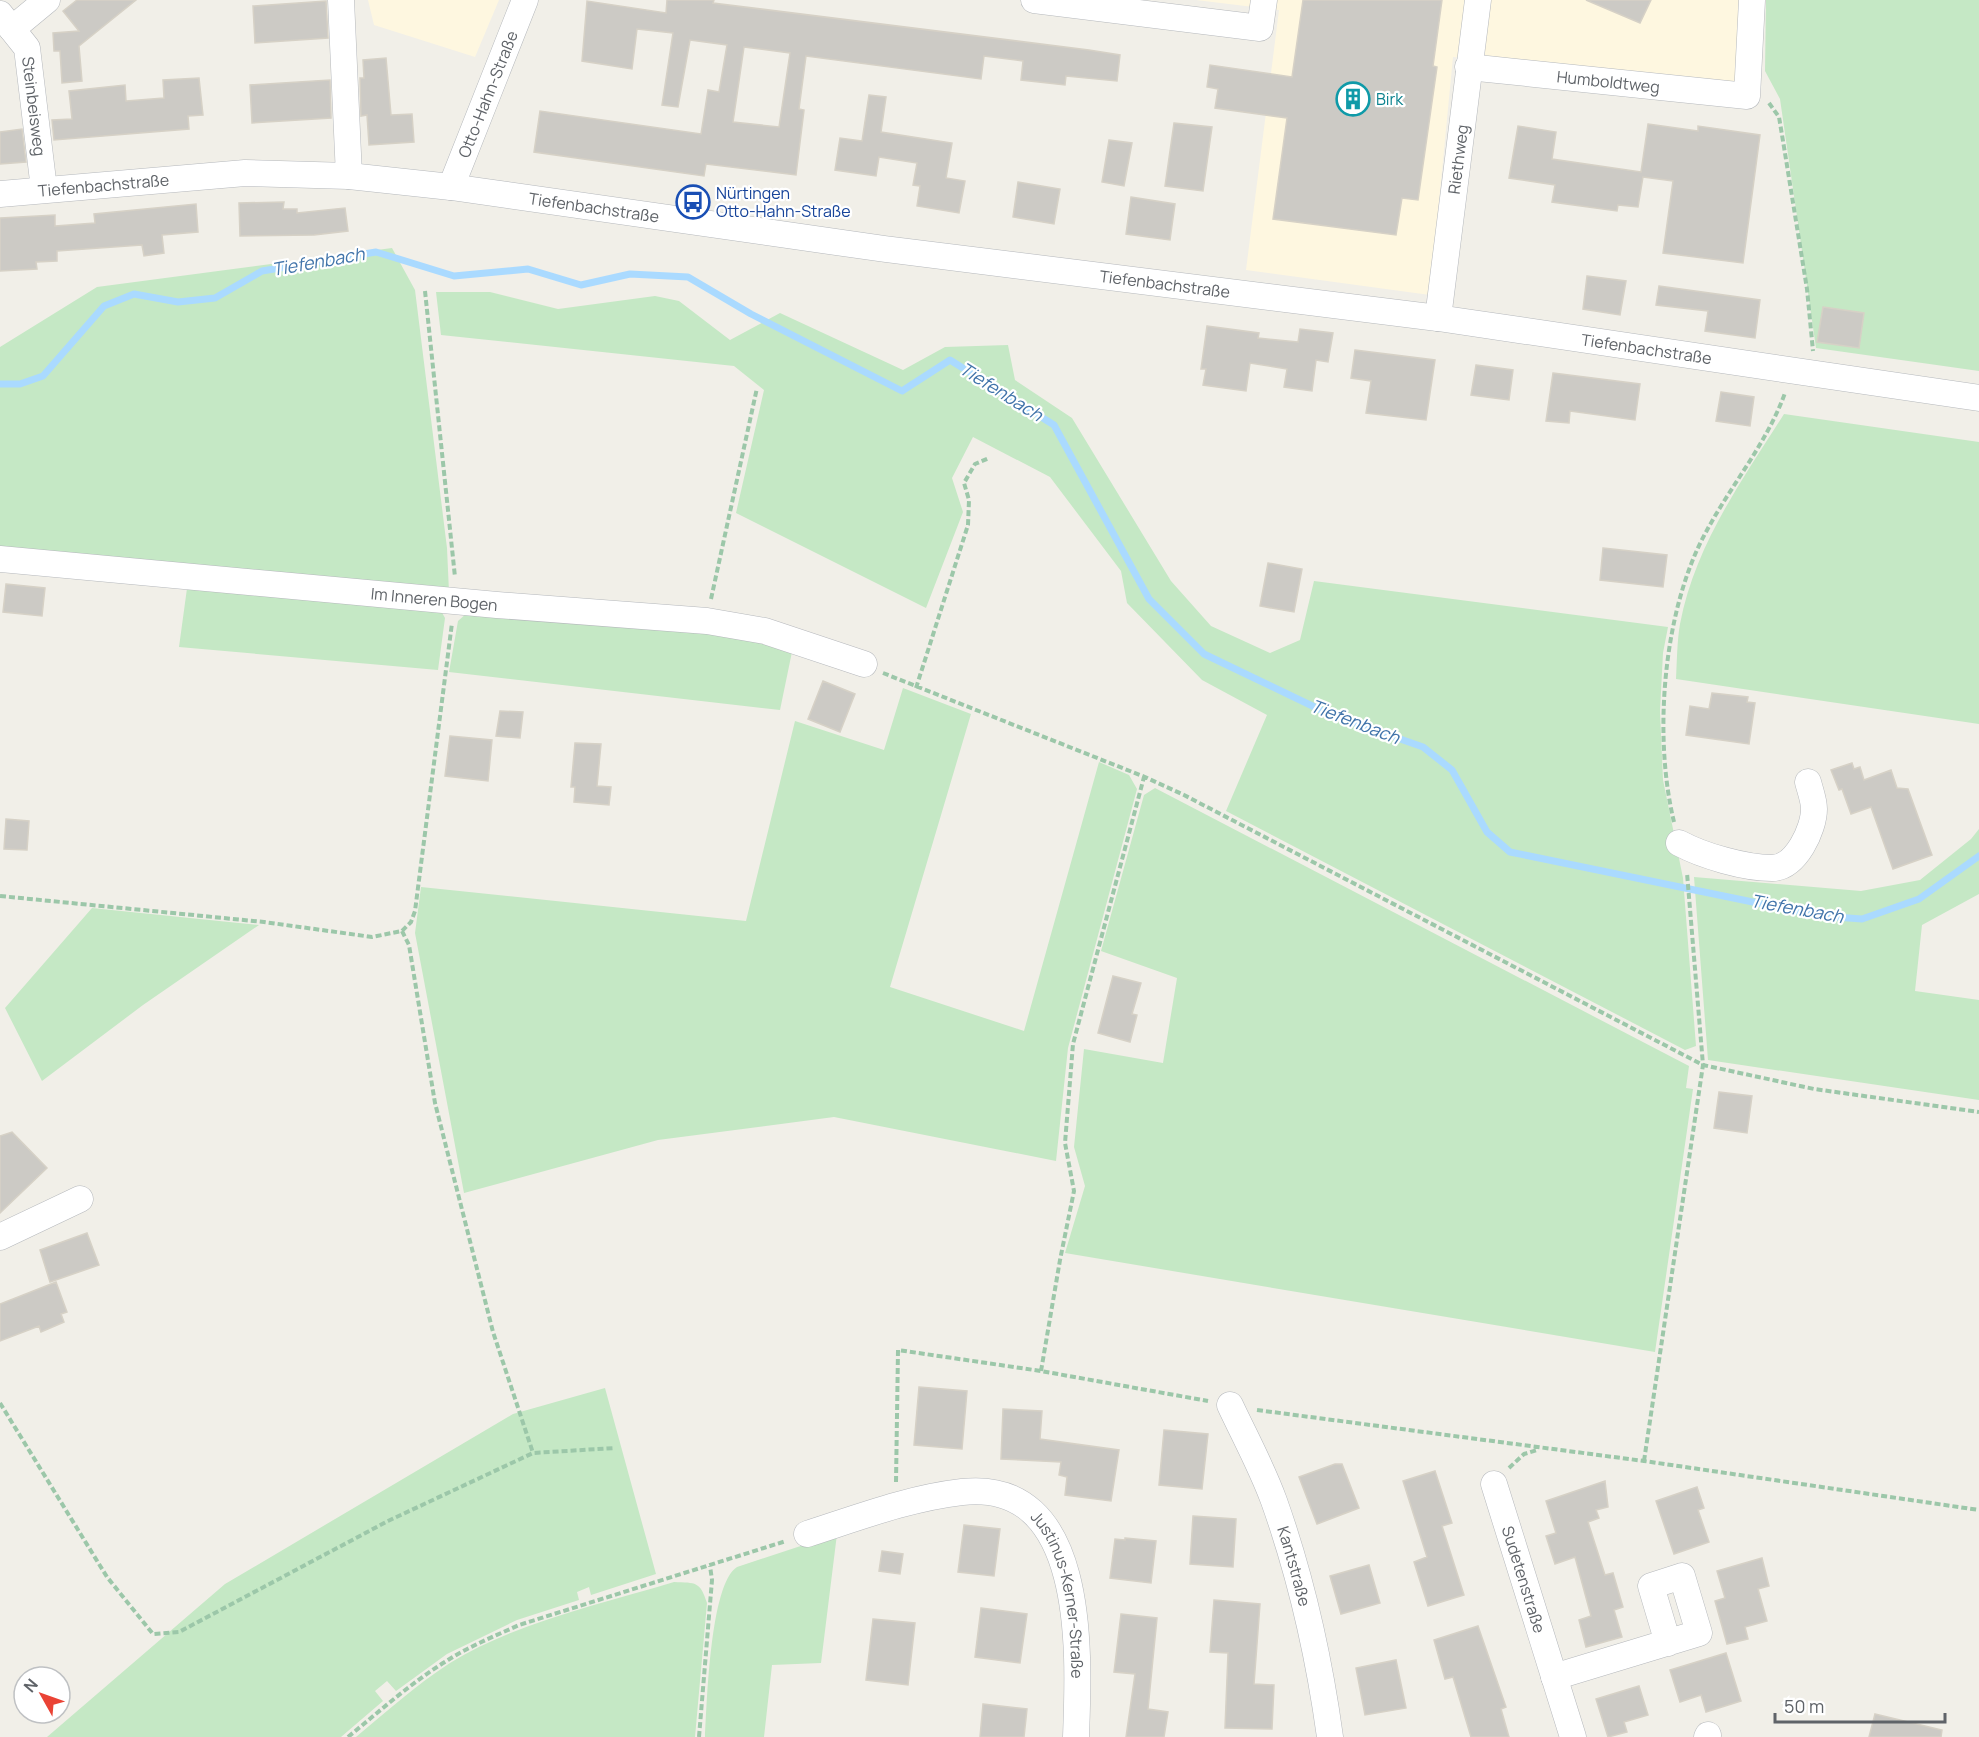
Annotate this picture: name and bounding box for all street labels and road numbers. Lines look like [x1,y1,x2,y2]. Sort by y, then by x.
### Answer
street label: Otto-Hahn-Straße [453,27,523,161]
street label: Steinbeisweg [17,55,51,157]
street label: Humboldtweg [1556,65,1661,98]
street label: Riethweg [1443,123,1473,195]
street label: Tiefenbachstraße [37,169,170,202]
street label: Tiefenbachstraße [527,187,661,228]
street label: Tiefenbachstraße [1098,265,1232,303]
street label: Tiefenbachstraße [1580,328,1713,369]
street label: Im Inneren Bogen [370,582,499,616]
street label: Justinus-Kerner-Straße [1026,1506,1088,1679]
street label: Kantstraße [1272,1523,1316,1609]
street label: Sudetenstraße [1497,1523,1551,1636]

